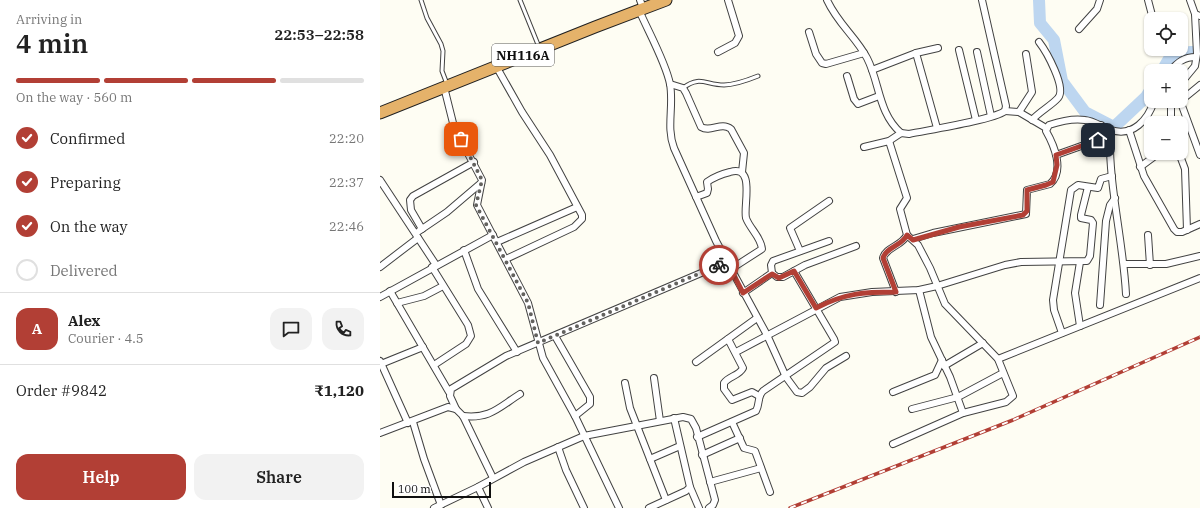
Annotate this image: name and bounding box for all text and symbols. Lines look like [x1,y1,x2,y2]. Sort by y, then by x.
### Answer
text: Arriving in [16,11,82,28]
map controls [1144,12,1188,160]
button: locate [1144,12,1188,56]
text: 22:53–22:58 [274,25,364,44]
text: 4 min [16,26,88,60]
road number: NH116A [492,44,554,66]
button: + [1144,64,1188,108]
text: On the way · 560 m [16,89,132,106]
button: − [1144,116,1188,160]
pin [444,122,478,156]
pin [1081,123,1115,157]
icon: check [16,127,38,149]
icon: bag [450,128,472,150]
text: Confirmed [50,129,125,148]
icon: home [1087,129,1109,151]
text: 22:20 [329,130,364,147]
icon: check [16,171,38,193]
text: Preparing [50,173,121,192]
text: 22:37 [329,174,364,191]
icon: check [16,215,38,237]
text: On the way [50,217,128,236]
text: 22:46 [329,218,364,235]
courier [699,245,739,285]
icon: bike [708,254,730,276]
text: Delivered [50,261,118,280]
button: chat [270,308,312,350]
button: phone [322,308,364,350]
text: Alex [68,311,100,330]
text: A [32,319,42,338]
text: Courier · 4.5 [68,330,144,347]
text: Order #9842 [16,381,107,400]
text: ₹1,120 [314,381,364,400]
button: Help [16,454,186,500]
button: Share [194,454,364,500]
scale bar [392,480,491,499]
text: 100 m [398,482,431,496]

